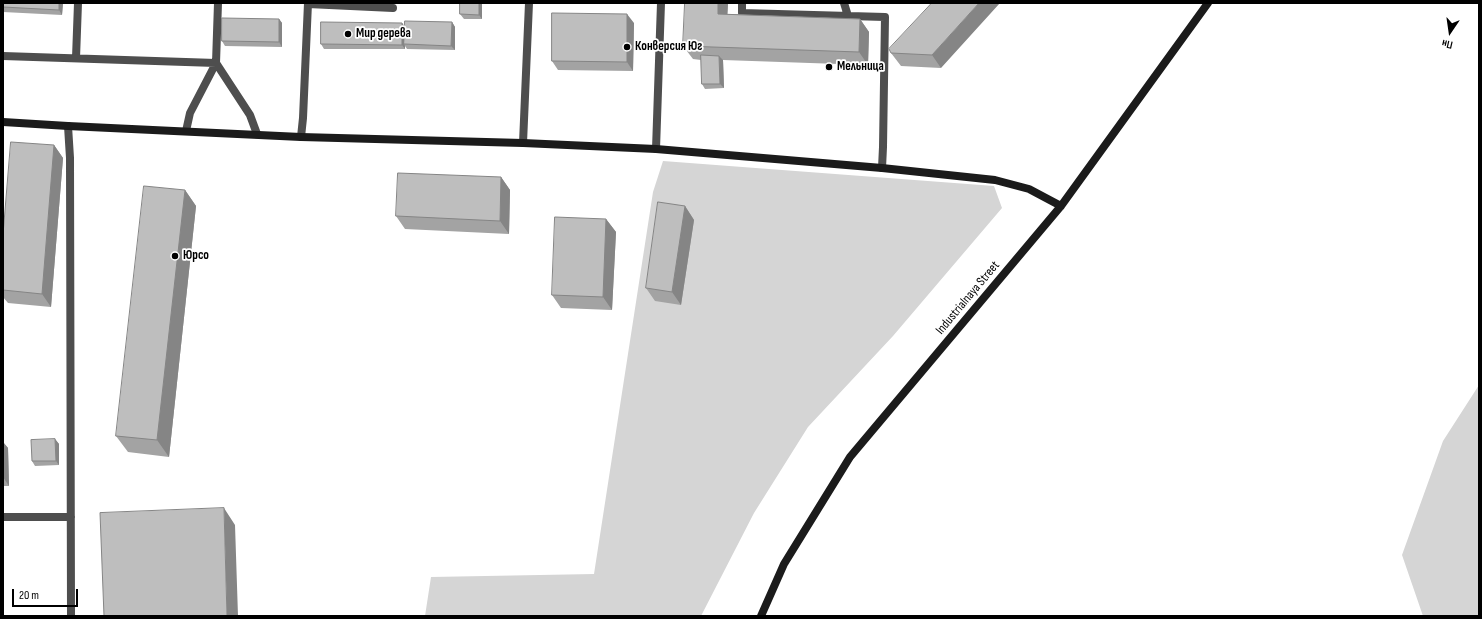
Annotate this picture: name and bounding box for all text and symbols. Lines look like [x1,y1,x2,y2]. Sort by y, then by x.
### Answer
north arrow [1430,12,1470,52]
place label: Мир дерева [356,26,411,42]
marker: Мир дерева [343,29,353,39]
text: Пн [1441,37,1454,52]
place label: Конверсия Юг [635,39,702,55]
marker: Конверсия Юг [622,42,632,52]
place label: Мельница [837,59,884,75]
marker: Мельница [824,62,834,72]
place label: Юрсо [183,248,209,264]
marker: Юрсо [170,251,180,261]
street label: Industrialnaya Street [933,258,1003,338]
scale bar [14,581,80,607]
text: 20 m [19,588,39,603]

